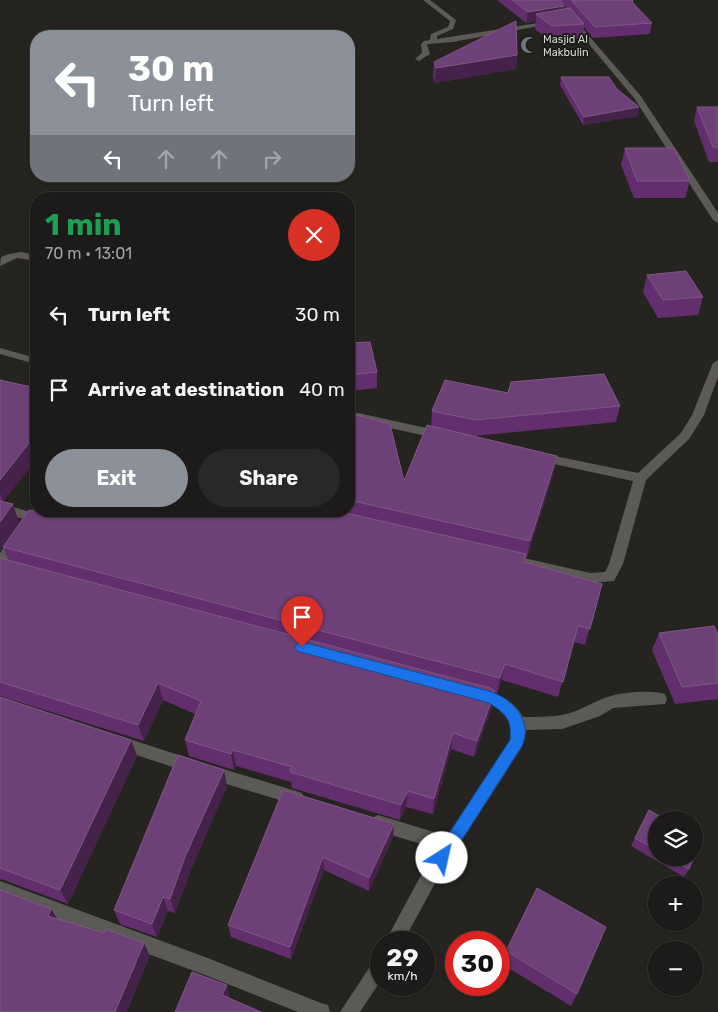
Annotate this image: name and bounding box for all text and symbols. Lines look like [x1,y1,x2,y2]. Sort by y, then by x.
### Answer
place label: Masjid Al Makbulin [543,33,589,59]
mosque icon: Masjid Al Makbulin [519,35,539,55]
text: 30 m [128,48,214,90]
icon: left [45,50,110,115]
text: Turn left [128,90,214,117]
icon: left [99,145,127,173]
icon: ahead [152,145,180,173]
icon: ahead [205,145,233,173]
icon: right [258,145,286,173]
text: 1 min [45,207,122,243]
button: close [288,209,340,261]
text: 70 m · 13:01 [45,244,132,263]
icon: left [45,301,73,329]
text: Turn left [88,303,170,326]
text: 30 m [295,303,340,326]
icon: arrive [45,376,73,404]
text: Arrive at destination [88,378,284,401]
text: 40 m [299,378,345,401]
button: Exit [45,449,188,507]
button: Share [198,449,340,507]
pin [281,596,323,647]
icon: arrive [288,603,316,631]
map controls [648,811,703,996]
button: layers [648,811,703,866]
position arrow [415,831,467,883]
button: + [648,876,703,931]
speed limit sign: 30 [445,931,510,996]
button: − [648,941,703,996]
text: 29 [386,943,419,972]
text: km/h [388,969,417,983]

